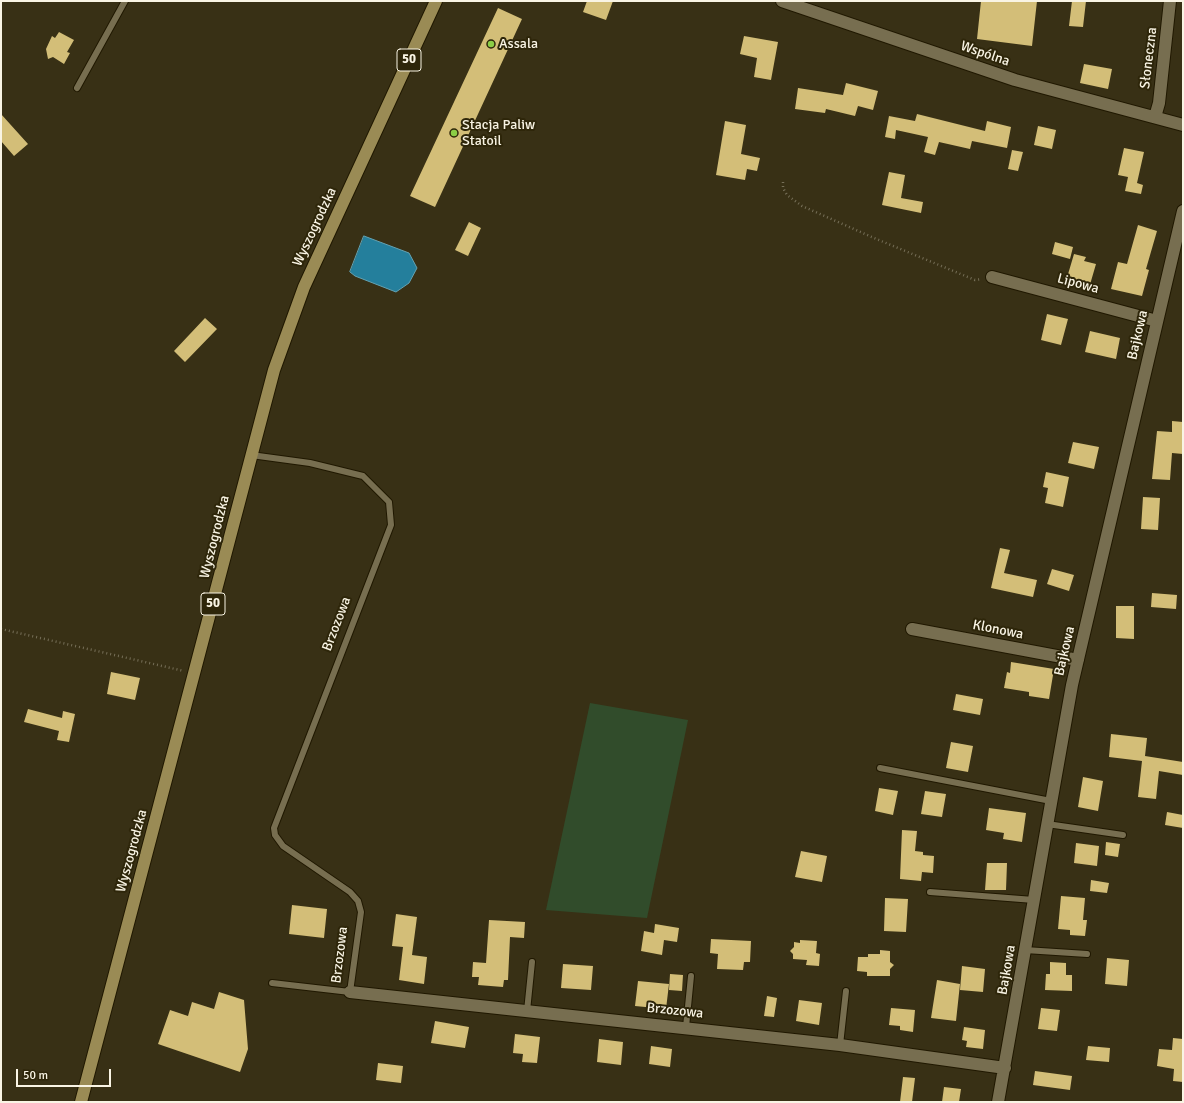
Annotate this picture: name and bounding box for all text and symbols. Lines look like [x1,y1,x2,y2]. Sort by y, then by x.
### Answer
street label: Słoneczna [1137,26,1161,90]
place label: Assala [499,36,538,52]
street label: Wspólna [958,38,1012,70]
marker: Assala [486,39,496,49]
road number: 50 [397,49,421,71]
place label: Stacja Paliw Statoil [462,117,535,150]
marker: Stacja Paliw Statoil [449,128,459,138]
street label: Wyszogrodzka [289,185,341,269]
street label: Lipowa [1055,270,1101,298]
street label: Bajkowa [1124,309,1152,361]
street label: Wyszogrodzka [197,494,233,580]
road number: 50 [201,593,225,615]
street label: Brzozowa [319,594,355,654]
street label: Klonowa [971,617,1025,643]
street label: Bajkowa [1051,625,1079,677]
street label: Wyszogrodzka [113,808,151,894]
street label: Brzozowa [328,926,352,984]
street label: Bajkowa [994,944,1020,996]
street label: Brzozowa [646,1000,704,1022]
scale bar [18,1061,113,1087]
text: 50 m [23,1068,48,1083]

